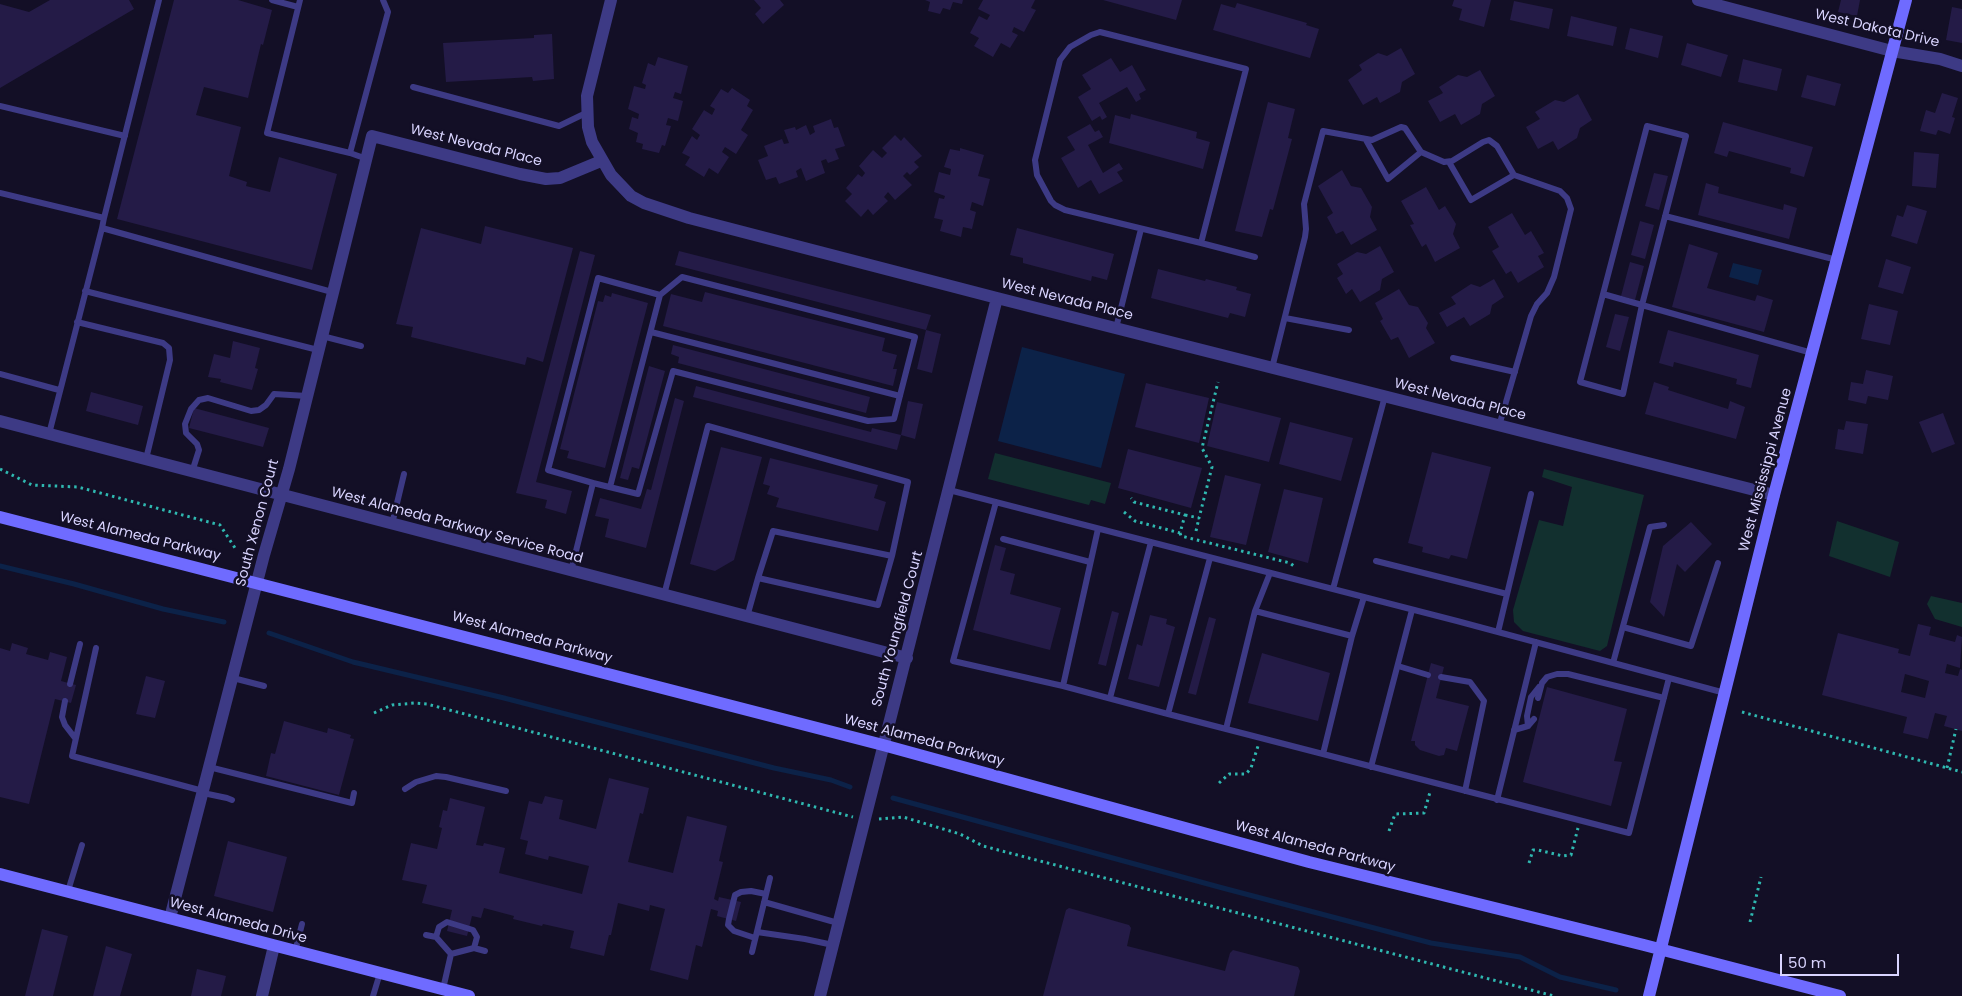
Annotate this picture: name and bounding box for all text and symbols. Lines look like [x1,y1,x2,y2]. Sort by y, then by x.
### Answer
street label: West Dakota Drive [1813,6,1941,52]
street label: West Nevada Place [408,121,544,171]
street label: West Nevada Place [999,275,1135,325]
street label: West Nevada Place [1392,375,1528,425]
street label: West Mississippi Avenue [1736,386,1796,554]
street label: South Xenon Court [233,458,283,588]
street label: West Alameda Parkway Service Road [329,484,585,568]
street label: West Alameda Parkway [58,509,222,565]
street label: South Youngfield Court [869,549,927,709]
street label: West Alameda Parkway [450,608,614,668]
street label: West Alameda Parkway [842,711,1006,771]
street label: West Alameda Parkway [1233,817,1397,877]
street label: West Alameda Drive [167,895,309,947]
scale bar [1782,944,1901,976]
text: 50 m [1788,952,1826,973]

